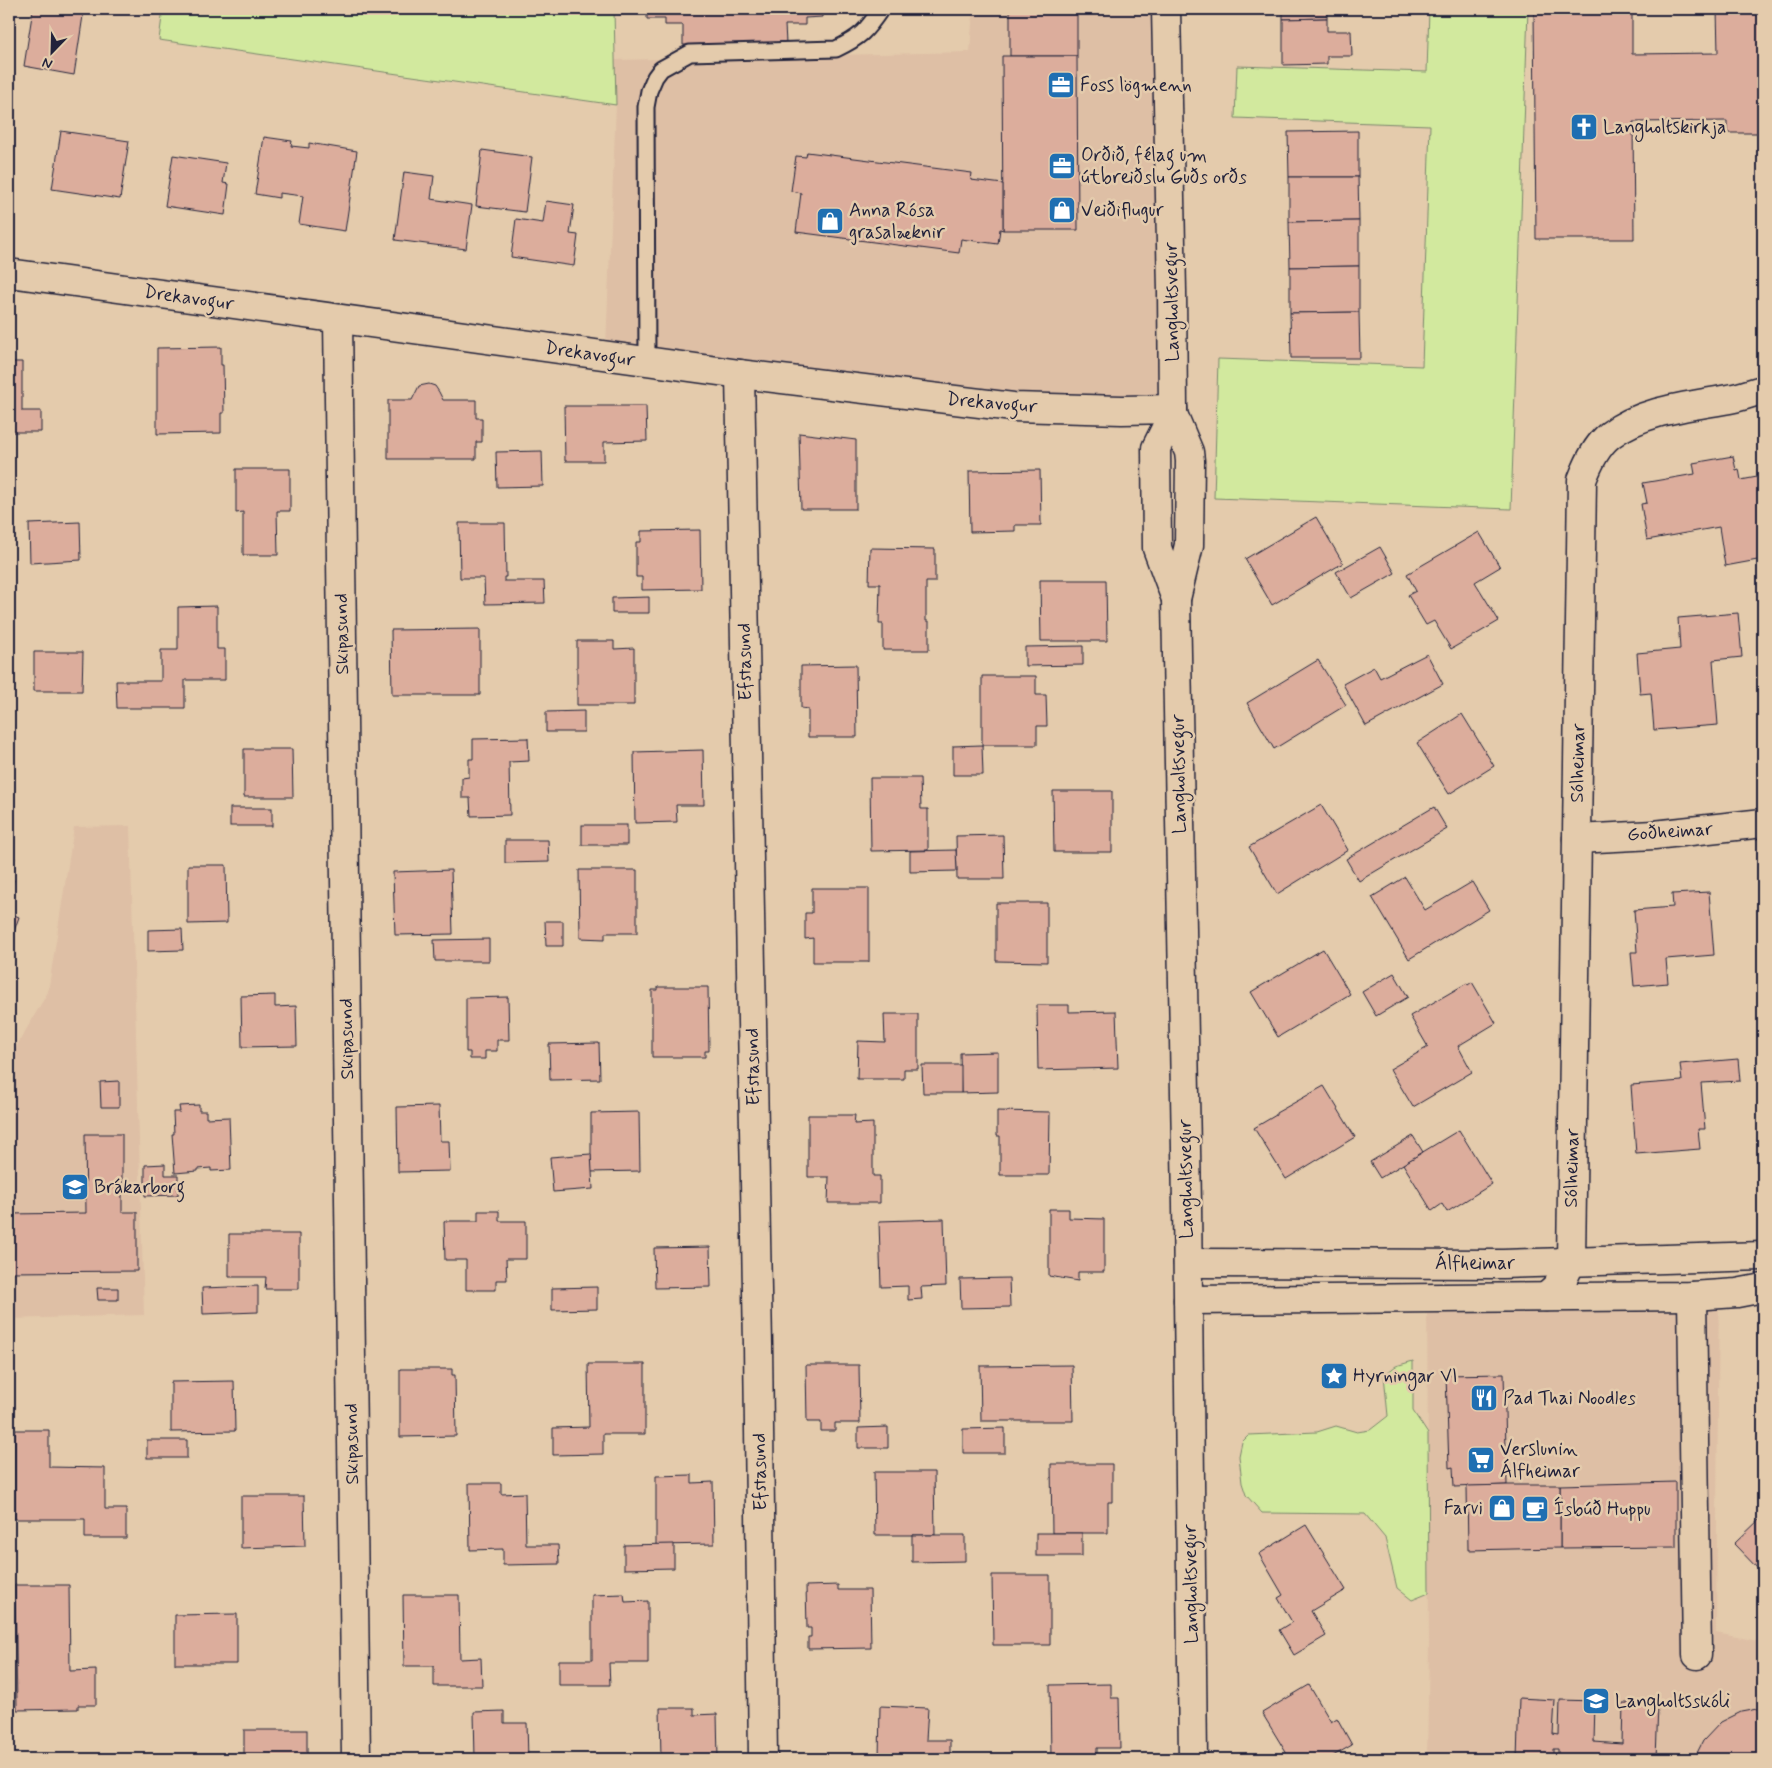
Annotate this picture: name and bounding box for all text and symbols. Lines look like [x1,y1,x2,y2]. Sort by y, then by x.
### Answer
north arrow [28,28,78,78]
text: N [40,53,55,73]
office icon: Foss lögmenn [1046,70,1076,100]
place label: Foss lögmenn [1080,73,1192,99]
church icon: Langholtskirkja [1569,112,1599,142]
place label: Langholtskirkja [1603,115,1726,142]
place label: Orðið, félag um útbreiðslu Guðs orðs [1081,143,1247,190]
office icon: Orðið, félag um útbreiðslu Guðs orðs [1047,151,1077,181]
shop icon: Veiðiflugur [1047,195,1077,225]
place label: Anna Rósa grasalæknir [849,198,945,246]
place label: Veiðiflugur [1081,198,1164,224]
shop icon: Anna Rósa grasalæknir [815,206,845,236]
street label: Langholtsvegur [1158,242,1189,362]
street label: Drekavogur [142,279,236,320]
street label: Drekavogur [543,335,637,376]
street label: Drekavogur [945,387,1038,422]
street label: Skipasund [329,593,355,675]
street label: Efstasund [732,623,758,701]
street label: Langholtsvegur [1165,714,1196,834]
street label: Sólheimar [1565,723,1591,803]
street label: Goðheimar [1626,817,1714,847]
street label: Skipasund [334,998,360,1080]
street label: Efstasund [740,1028,766,1106]
street label: Langholtsvegur [1172,1119,1203,1239]
street label: Sólheimar [1559,1128,1585,1208]
school or university icon: Brákarborg [60,1172,90,1202]
place label: Brákarborg [94,1175,185,1203]
street label: Álfheimar [1435,1250,1515,1276]
place icon: Hyrningar VI [1319,1361,1349,1391]
place label: Hyrningar VI [1353,1364,1458,1391]
restaurant icon: Pad Thai Noodles [1469,1383,1499,1413]
place label: Pad Thai Noodles [1503,1386,1637,1411]
street label: Skipasund [339,1403,365,1485]
street label: Efstasund [747,1433,773,1511]
place label: Verslunin Álfheimar [1500,1437,1580,1484]
supermarket icon: Verslunin Álfheimar [1466,1445,1496,1475]
shop icon: Farvi [1487,1493,1517,1523]
cafe icon: Ísbúð Huppu [1520,1494,1550,1524]
place label: Farvi [1444,1496,1483,1521]
place label: Ísbúð Huppu [1554,1496,1651,1522]
street label: Langholtsvegur [1177,1524,1208,1644]
school or university icon: Langholtsskóli [1581,1686,1611,1716]
place label: Langholtsskóli [1615,1689,1730,1716]

